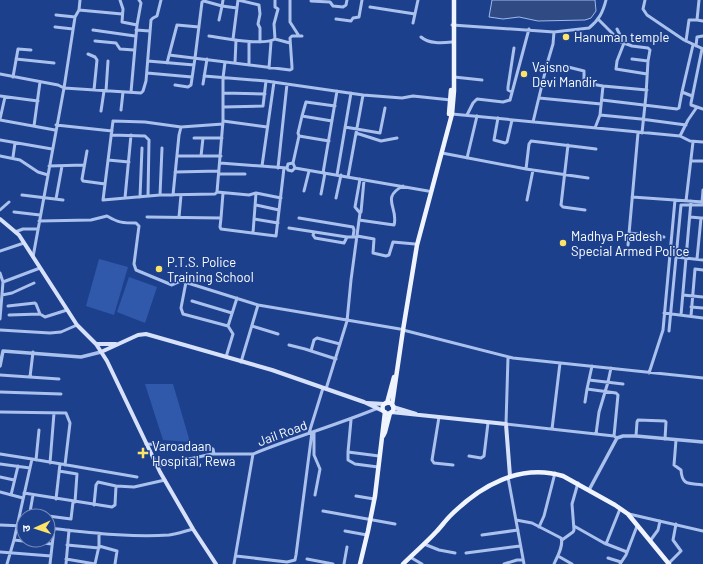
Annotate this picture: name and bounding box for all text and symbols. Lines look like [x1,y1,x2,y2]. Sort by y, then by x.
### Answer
place label: Hanuman temple [574,29,670,45]
marker: Hanuman temple [561,32,571,42]
place label: Vaisno Devi Mandir [532,59,597,90]
marker: Vaisno Devi Mandir [519,69,529,79]
place label: Madhya Pradesh Special Armed Police [571,228,689,259]
marker: Madhya Pradesh Special Armed Police [558,238,568,248]
place label: P.T.S. Police Training School [167,254,254,285]
marker: P.T.S. Police Training School [154,264,164,274]
street label: Jail Road [255,417,309,449]
place label: Varoadaan Hospital, Rewa [152,438,235,469]
marker: Varoadaan Hospital, Rewa [137,447,149,459]
north arrow [16,508,56,548]
text: उ [19,524,32,532]

